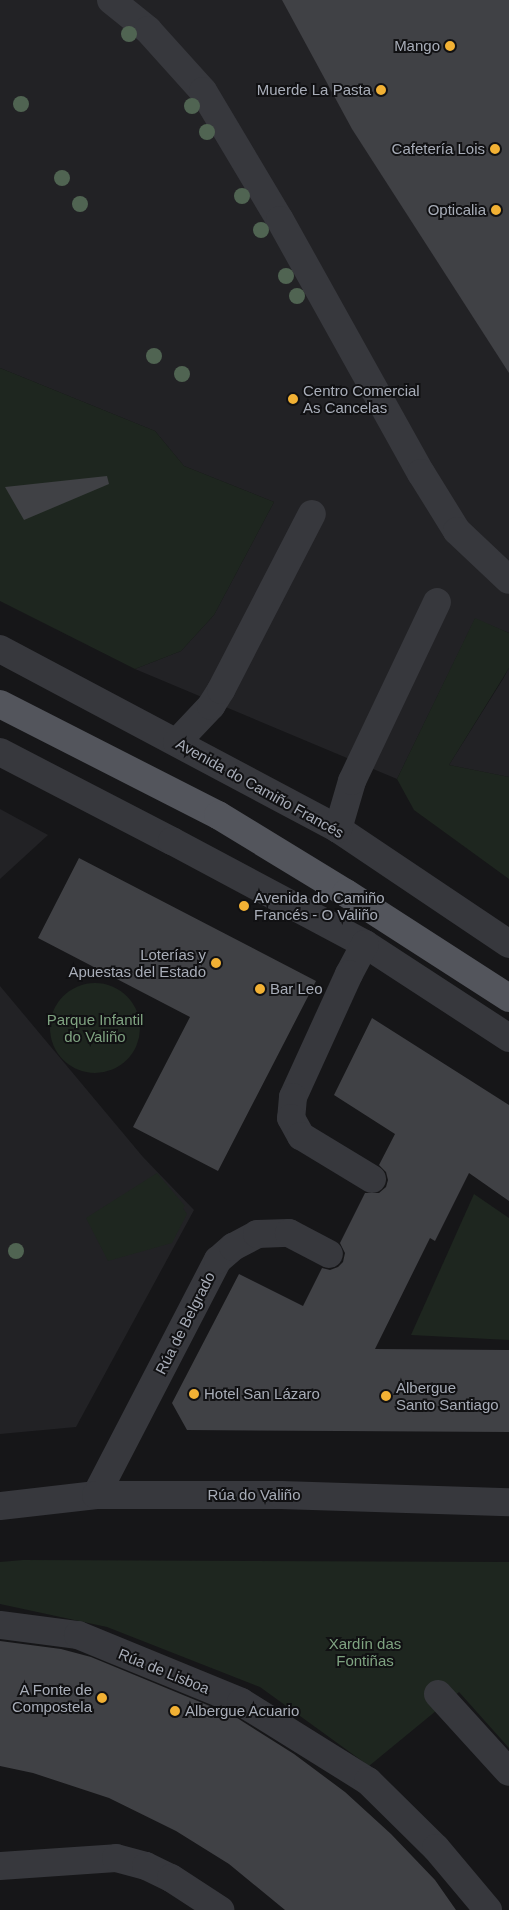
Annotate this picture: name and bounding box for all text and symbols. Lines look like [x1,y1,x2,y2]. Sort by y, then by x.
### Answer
place label: Mango [394,37,440,55]
marker: Mango [444,40,456,52]
place label: Muerde La Pasta [257,81,371,99]
marker: Muerde La Pasta [375,84,387,96]
place label: Cafetería Lois [392,140,485,158]
marker: Cafetería Lois [489,143,501,155]
place label: Opticalia [428,201,486,219]
marker: Opticalia [490,204,502,216]
place label: Centro Comercial As Cancelas [303,381,420,416]
marker: Centro Comercial As Cancelas [287,393,299,405]
street label: Avenida do Camiño Francés [173,734,347,842]
place label: Avenida do Camiño Francés - O Valiño [254,888,385,923]
marker: Avenida do Camiño Francés - O Valiño [238,900,250,912]
place label: Loterías y Apuestas del Estado [68,945,206,980]
marker: Loterías y Apuestas del Estado [210,957,222,969]
place label: Bar Leo [270,980,323,998]
marker: Bar Leo [254,983,266,995]
park label: Parque Infantil do Valiño [47,1010,143,1045]
street label: Rúa de Belgrado [151,1269,219,1377]
place label: Albergue Santo Santiago [396,1378,499,1413]
place label: Hotel San Lázaro [204,1385,320,1403]
marker: Hotel San Lázaro [188,1388,200,1400]
marker: Albergue Santo Santiago [380,1390,392,1402]
street label: Rúa do Valiño [207,1486,301,1504]
park label: Xardín das Fontiñas [329,1634,401,1669]
street label: Rúa de Lisboa [116,1645,212,1697]
place label: A Fonte de Compostela [12,1680,92,1715]
marker: A Fonte de Compostela [96,1692,108,1704]
place label: Albergue Acuario [185,1702,300,1720]
marker: Albergue Acuario [169,1705,181,1717]

